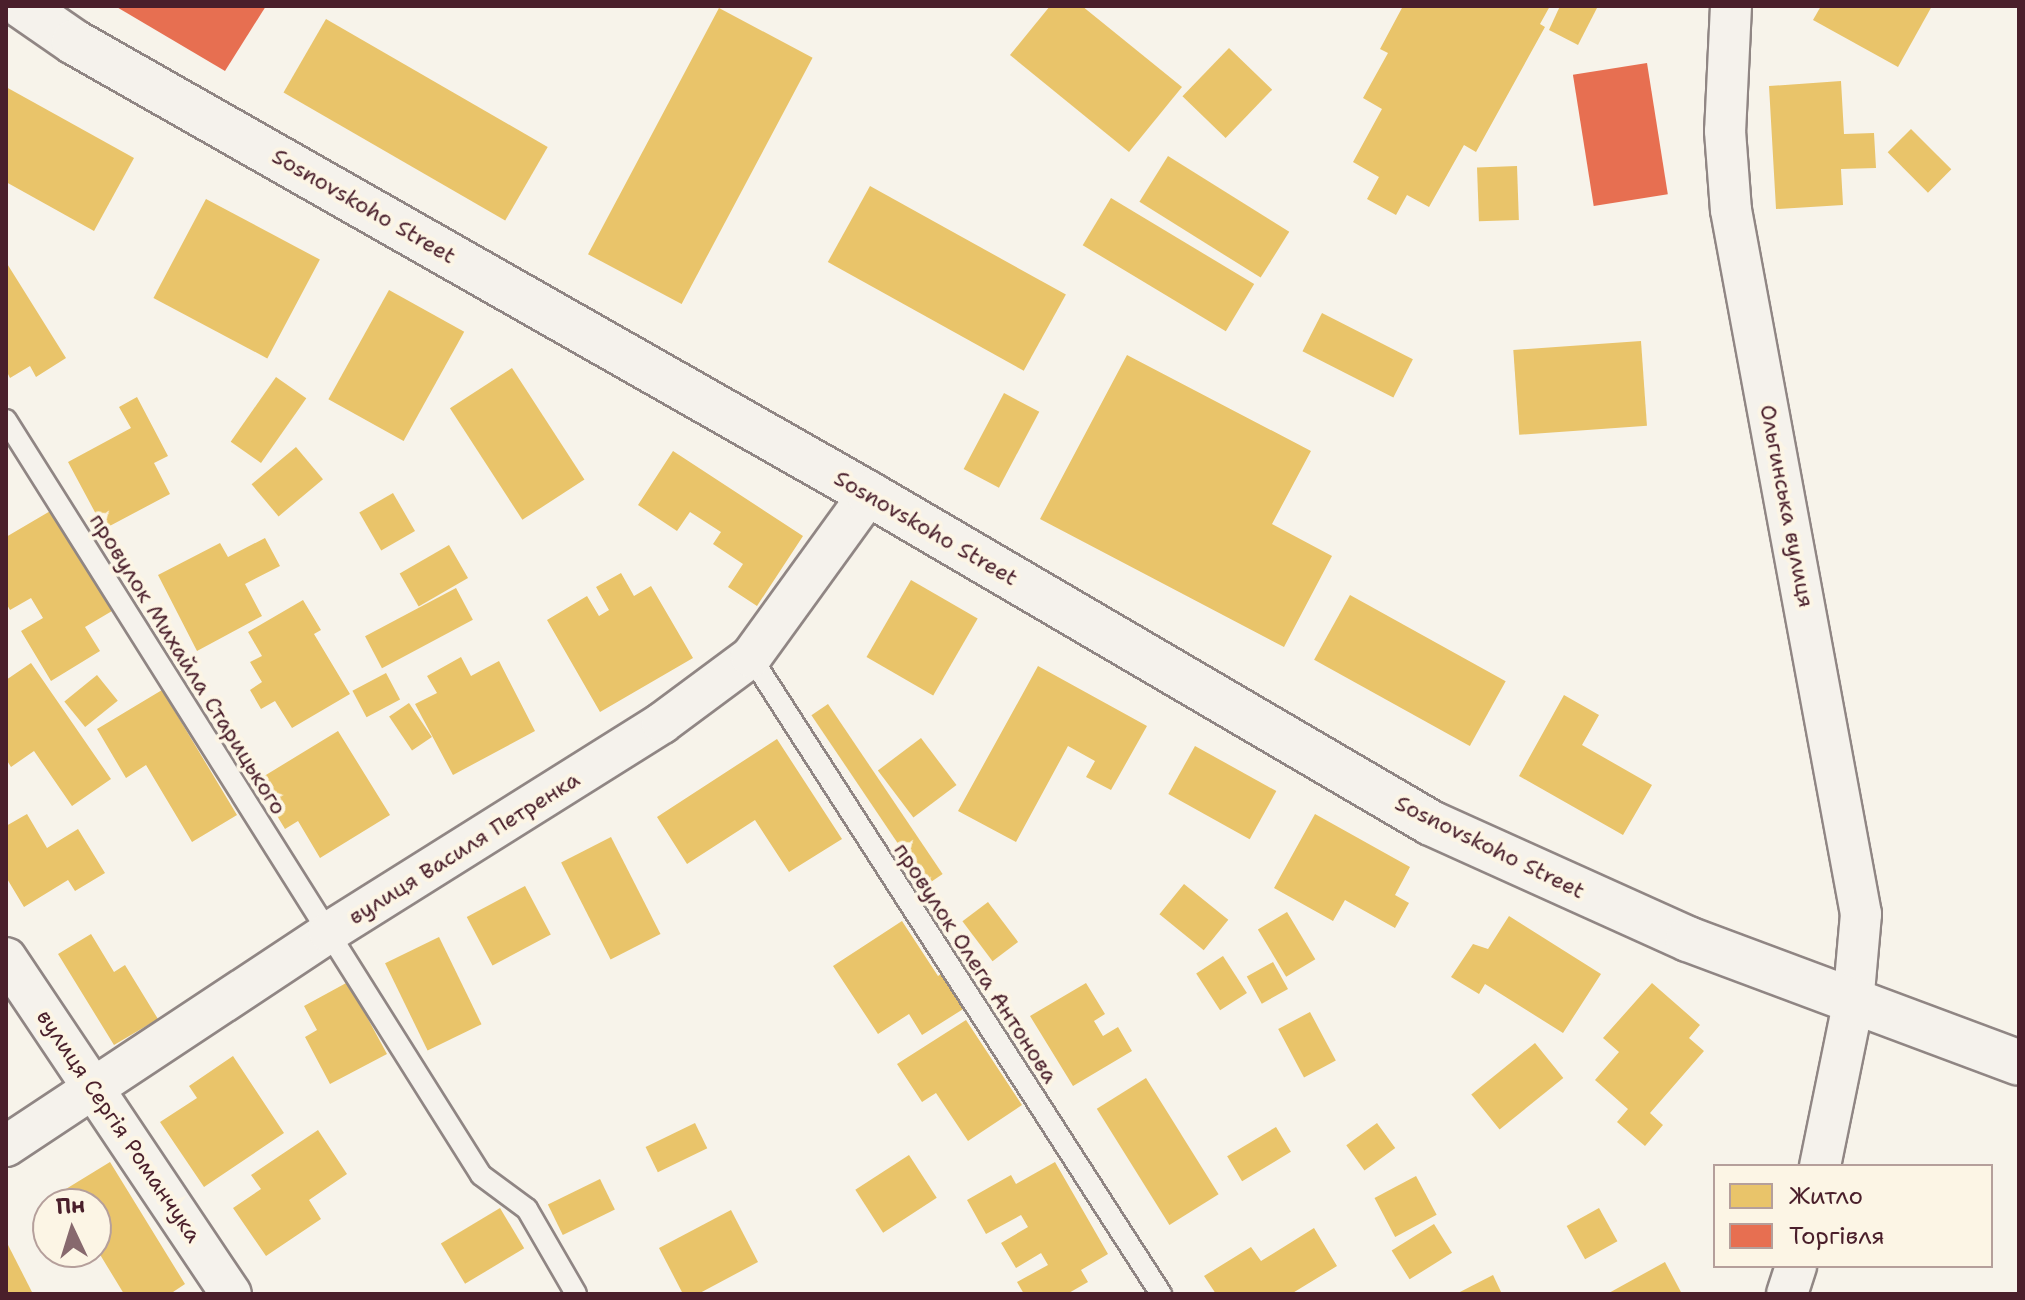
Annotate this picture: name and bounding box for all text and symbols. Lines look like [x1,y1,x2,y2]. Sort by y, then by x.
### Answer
street label: Sosnovskoho Street [267,143,461,269]
street label: Ольгинська вулиця [1754,402,1820,610]
street label: Sosnovskoho Street [829,465,1023,591]
street label: провулок Михайла Старицького [84,509,292,819]
street label: вулиця Василя Петренка [344,766,584,930]
street label: Sosnovskoho Street [1391,790,1589,904]
street label: провулок Олега Антонова [888,838,1064,1088]
street label: вулиця Сергія Романчука [31,1005,207,1247]
legend [1713,1164,1993,1268]
text: Житло [1789,1180,1863,1212]
north arrow [32,1188,112,1268]
text: Пн [55,1190,86,1221]
text: Торгівля [1789,1220,1885,1252]

